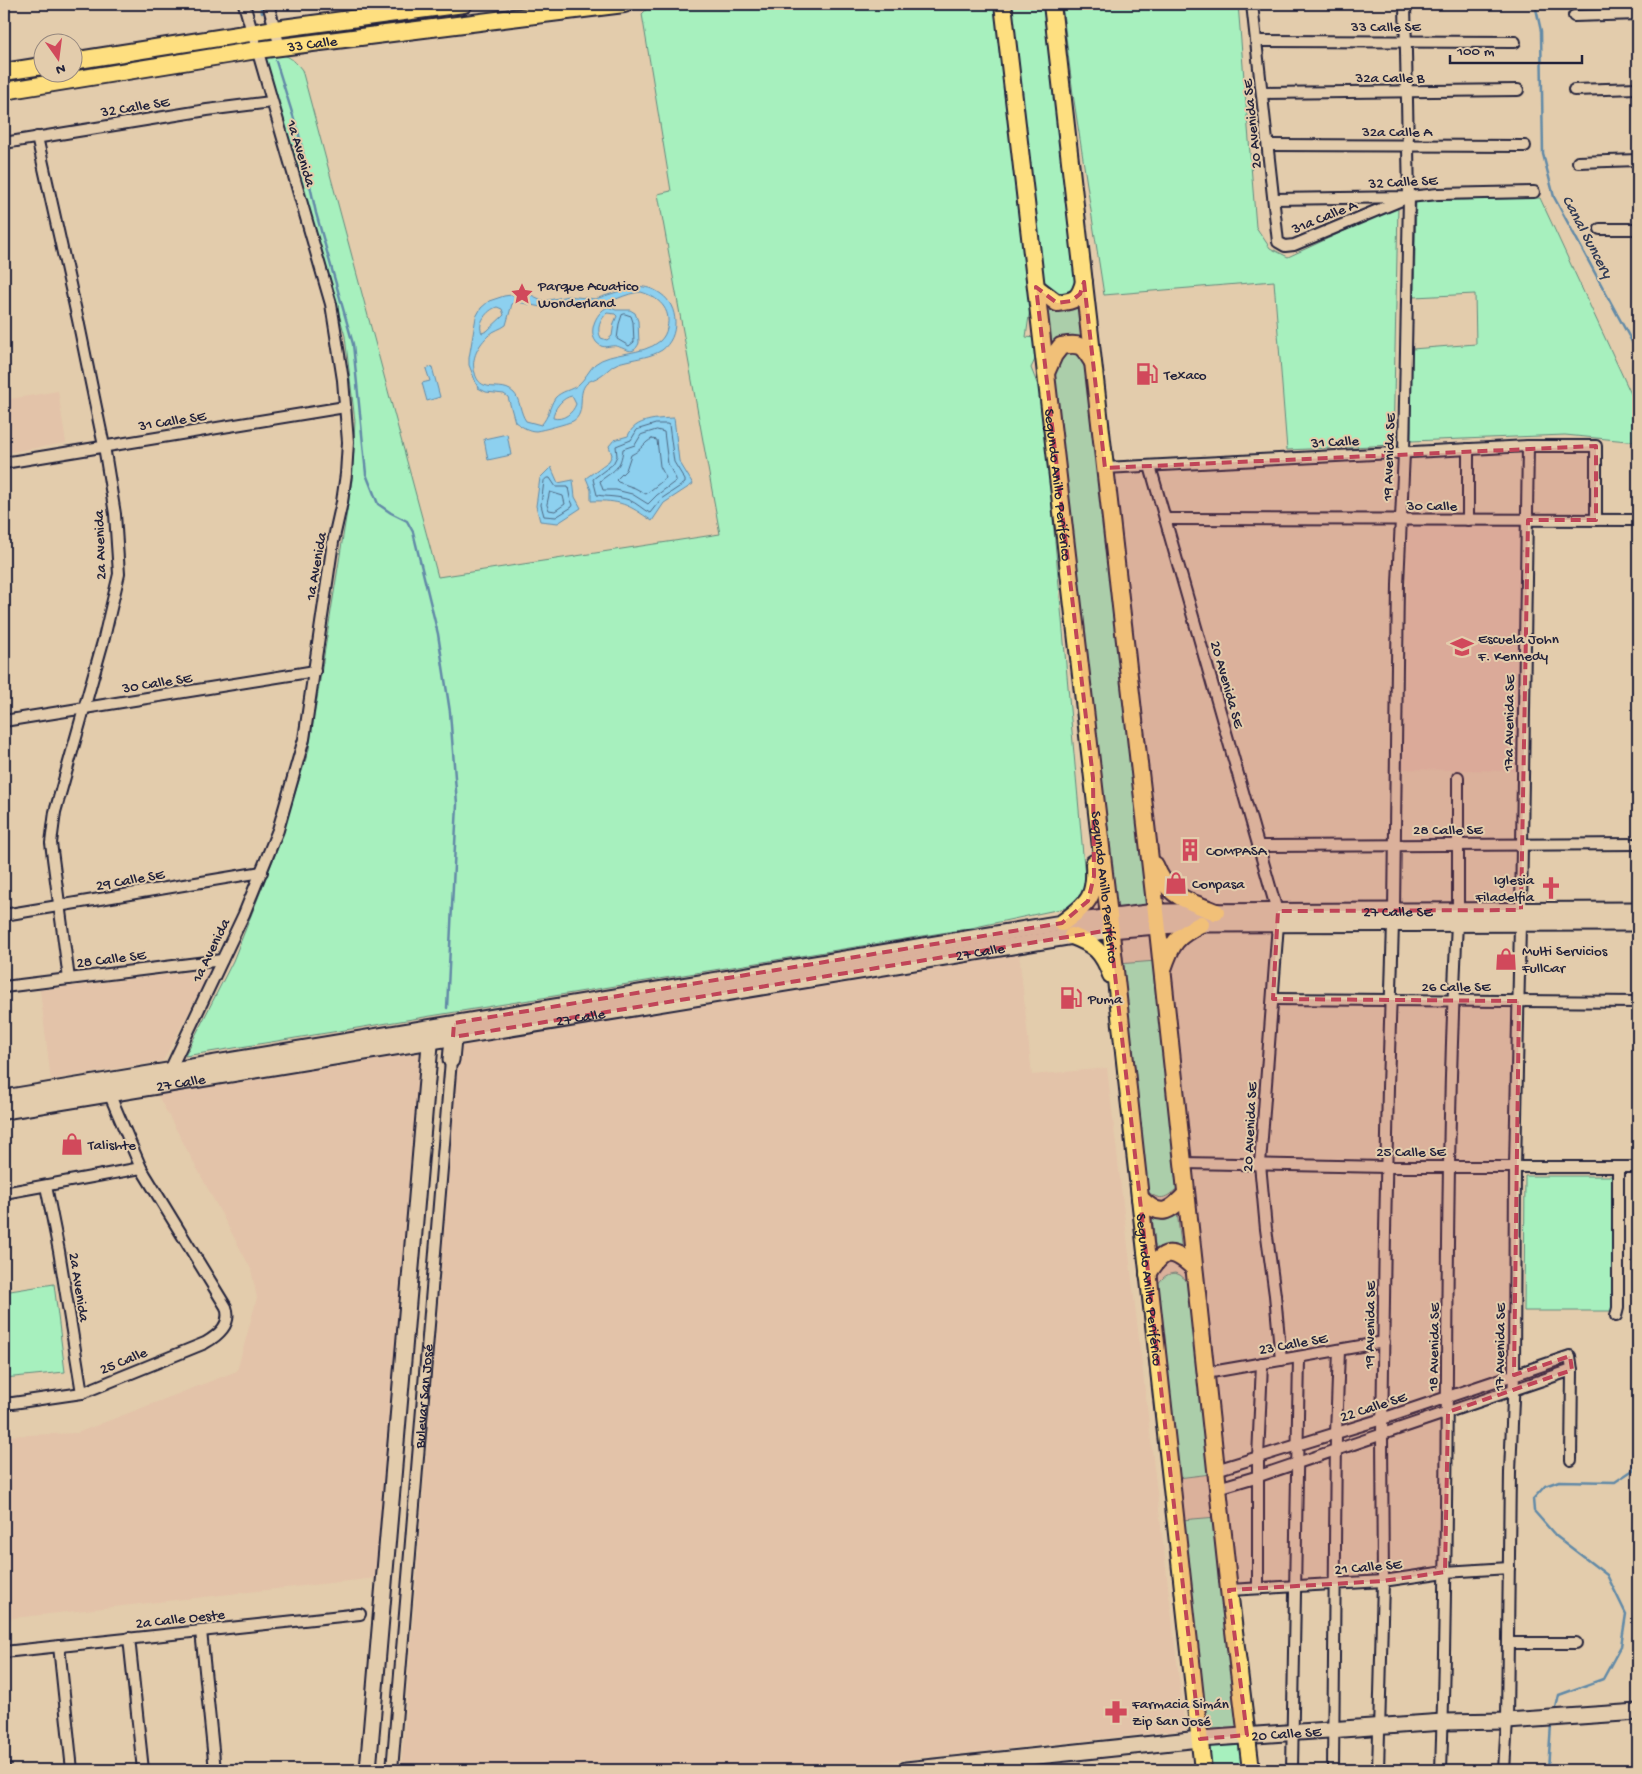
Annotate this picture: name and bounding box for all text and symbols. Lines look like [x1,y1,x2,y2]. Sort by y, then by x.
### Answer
street label: 33 Calle SE [1350,19,1422,37]
north arrow [32,32,82,82]
scale bar [1450,32,1582,64]
street label: 33 Calle [286,33,339,57]
text: 100 m [1456,43,1495,61]
text: N [54,59,67,78]
street label: 32a Calle B [1354,70,1425,88]
street label: 20 Avenida SE [1239,77,1267,169]
street label: 32 Calle SE [99,94,172,122]
street label: 1a Avenida [281,117,319,190]
street label: 32a Calle A [1361,124,1433,142]
street label: 32 Calle SE [1367,172,1439,194]
water label: Canal Suncery [1556,193,1616,283]
street label: 31a Calle A [1288,196,1361,239]
place label: Parque Acuatico Wonderland [537,278,639,313]
place icon: Parque Acuatico Wonderland [509,281,535,307]
fuel station icon: Texaco [1134,361,1160,387]
place label: Texaco [1163,367,1207,385]
street label: 31 Calle SE [136,408,208,436]
street label: Segundo Anillo Periférico [1039,408,1075,562]
street label: 19 Avenida SE [1379,412,1401,502]
street label: 31 Calle [1310,433,1360,453]
street label: 30 Calle [1406,498,1458,516]
street label: 2a Avenida [91,509,111,580]
street label: 1a Avenida [302,530,332,603]
place label: Escuela John F. Kennedy [1477,631,1559,666]
school or university icon: Escuela John F. Kennedy [1449,634,1475,660]
street label: 20 Avenida SE [1205,639,1247,731]
street label: 30 Calle SE [120,669,194,699]
street label: 17a Avenida SE [1500,674,1520,772]
street label: Segundo Anillo Periférico [1086,810,1121,965]
street label: 28 Calle SE [1413,822,1484,840]
building icon: COMPASA [1177,837,1203,863]
place label: COMPASA [1206,843,1268,861]
street label: 29 Calle SE [95,866,167,896]
shop icon: Conpasa [1163,870,1189,896]
place label: Iglesia Filadelfia [1474,872,1535,907]
church icon: Iglesia Filadelfia [1538,875,1564,901]
place label: Conpasa [1192,876,1245,894]
street label: 27 Calle SE [1363,904,1433,922]
street label: 1a Avenida [188,915,235,987]
street label: 27 Calle [954,940,1007,966]
place label: Multi Servicios FullCar [1521,943,1608,978]
shop icon: Multi Servicios FullCar [1493,946,1519,972]
street label: 28 Calle SE [76,947,148,973]
street label: 26 Calle SE [1421,979,1491,997]
fuel station icon: Puma [1058,985,1084,1011]
place label: Puma [1087,991,1123,1009]
street label: 27 Calle [555,1006,607,1032]
street label: 27 Calle [155,1071,207,1097]
street label: 20 Avenida SE [1240,1081,1262,1173]
shop icon: Talishte [59,1131,85,1157]
place label: Talishte [87,1137,136,1155]
street label: 25 Calle SE [1376,1144,1446,1162]
street label: Segundo Anillo Periférico [1131,1213,1165,1367]
street label: 2a Avenida [64,1251,92,1324]
street label: 19 Avenida SE [1361,1280,1381,1370]
street label: 18 Avenida SE [1425,1302,1445,1392]
street label: 17 Avenida SE [1491,1302,1511,1392]
street label: 23 Calle SE [1258,1330,1330,1360]
street label: Bulevar San José [412,1343,438,1450]
street label: 25 Calle [97,1344,150,1379]
street label: 22 Calle SE [1338,1388,1410,1427]
street label: 21 Calle SE [1334,1556,1403,1580]
street label: 2a Calle Oeste [135,1606,226,1634]
place label: Farmacia Simán Zip San José [1131,1696,1229,1731]
pharmacy icon: Farmacia Simán Zip San José [1103,1699,1129,1725]
street label: 20 Calle SE [1251,1723,1323,1746]

